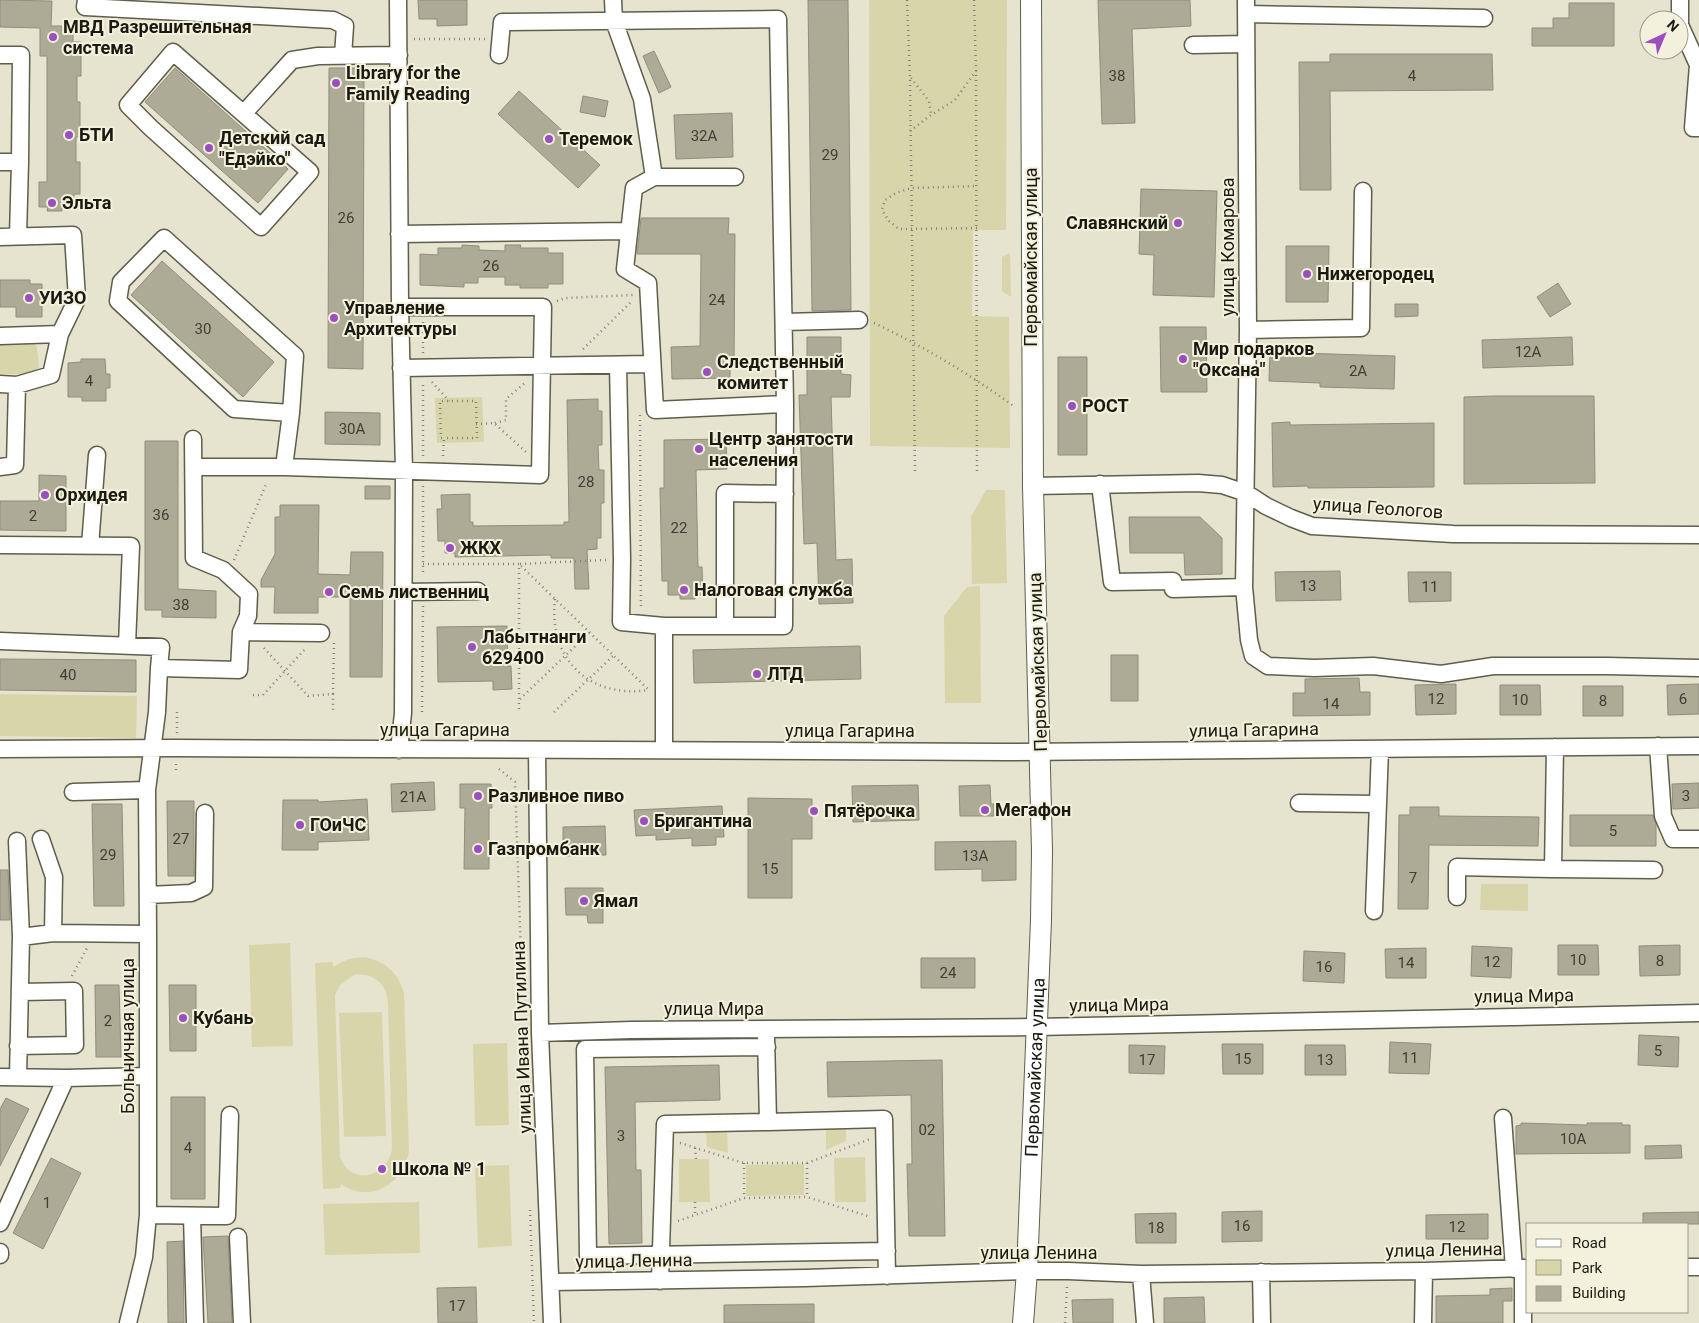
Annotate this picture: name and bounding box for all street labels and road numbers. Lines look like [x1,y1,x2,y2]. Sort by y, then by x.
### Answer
street label: Первомайская улица [1020,167,1041,347]
street label: улица Комарова [1217,177,1238,317]
street label: улица Геологов [1312,492,1444,523]
street label: Первомайская улица [1024,572,1051,752]
street label: улица Гагарина [1189,718,1319,741]
street label: улица Гагарина [380,719,510,740]
street label: улица Гагарина [785,720,915,741]
street label: улица Ивана Путилина [508,940,535,1134]
street label: Больничная улица [117,958,138,1114]
street label: Первомайская улица [1021,977,1049,1157]
street label: улица Мира [1474,984,1574,1007]
street label: улица Мира [1069,993,1169,1016]
street label: улица Мира [664,998,764,1019]
street label: улица Ленина [1385,1238,1503,1261]
street label: улица Ленина [980,1242,1098,1263]
street label: улица Ленина [575,1249,693,1272]

